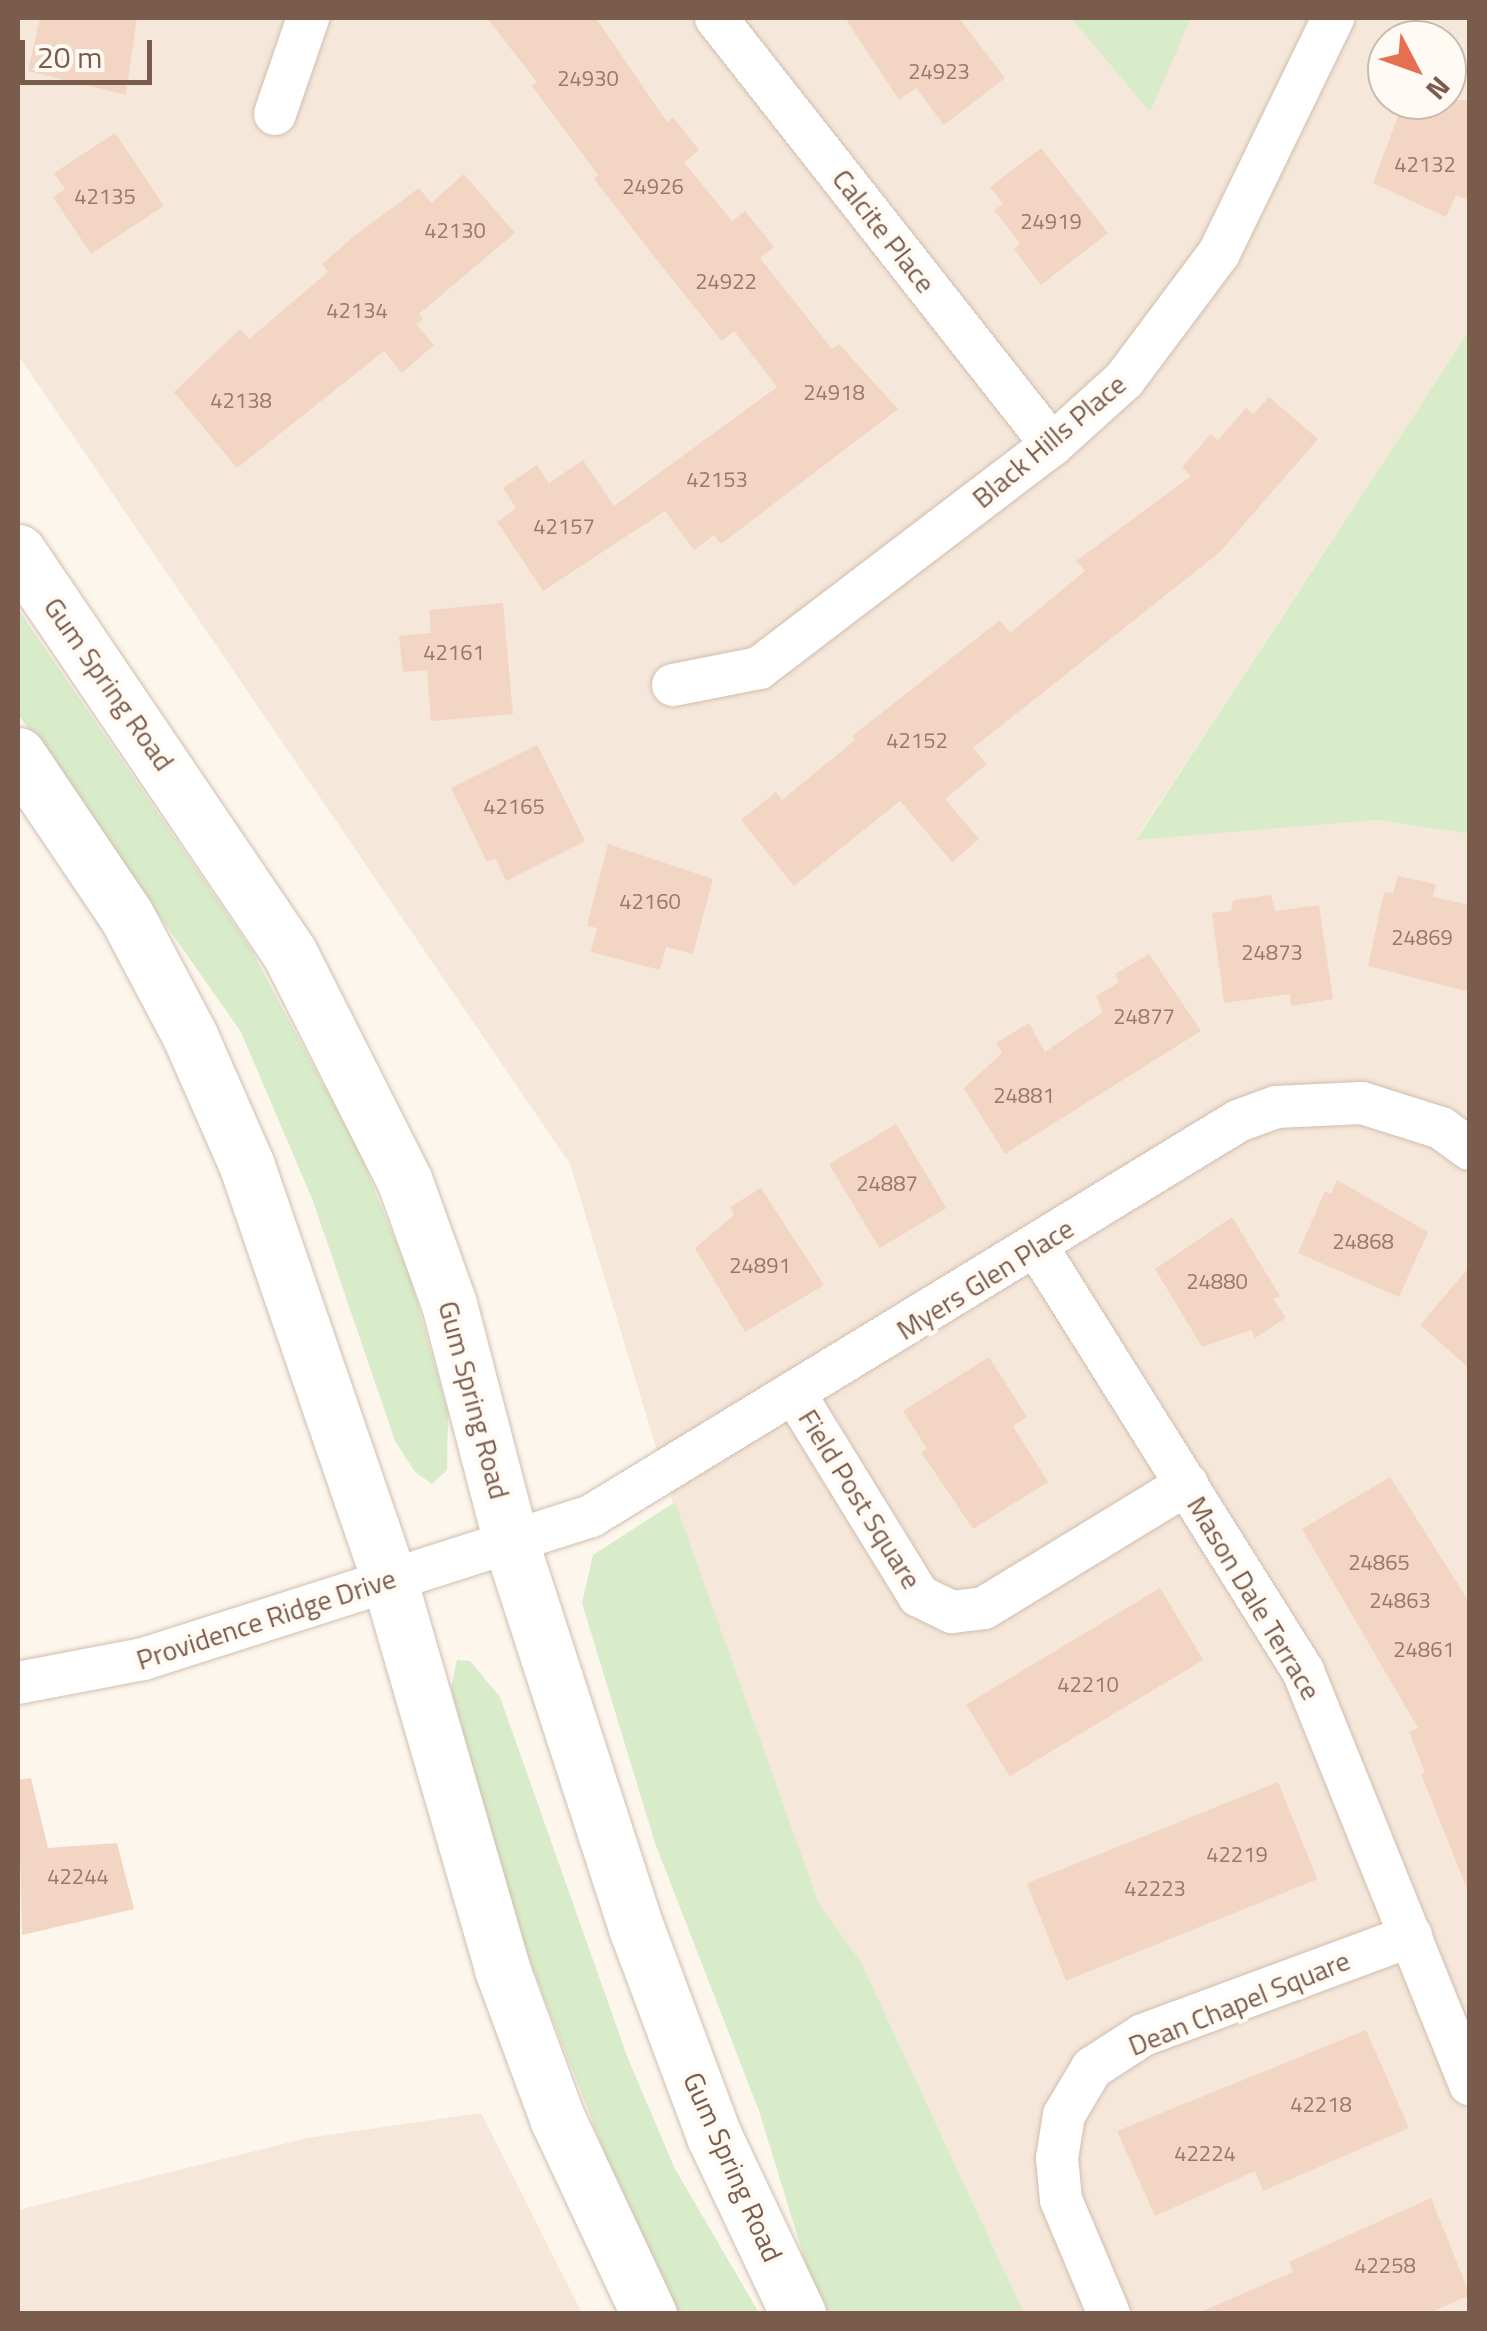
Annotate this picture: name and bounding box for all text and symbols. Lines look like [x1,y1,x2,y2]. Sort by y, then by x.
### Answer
scale bar [25,20,158,82]
north arrow [1367,20,1467,120]
text: 20 m [37,34,102,80]
house number: 24923 [908,59,970,85]
house number: 24930 [557,66,619,92]
text: N [1416,67,1461,110]
house number: 42132 [1394,152,1456,178]
street label: Calcite Place [825,163,943,299]
house number: 24926 [622,174,684,200]
house number: 42135 [74,184,136,210]
house number: 24919 [1020,209,1082,235]
house number: 42130 [424,218,486,244]
house number: 24922 [695,269,757,295]
house number: 42134 [326,298,388,324]
street label: Black Hills Place [965,367,1133,515]
house number: 24918 [803,380,865,406]
house number: 42138 [210,388,272,414]
house number: 42153 [686,467,748,493]
house number: 42157 [533,514,595,540]
street label: Gum Spring Road [37,591,181,777]
house number: 42161 [423,640,485,666]
house number: 42152 [886,728,948,754]
house number: 42165 [483,794,545,820]
house number: 42160 [619,889,681,915]
house number: 24869 [1391,925,1453,951]
house number: 24873 [1241,940,1303,966]
house number: 24877 [1113,1004,1175,1030]
house number: 24881 [993,1083,1055,1109]
house number: 24887 [856,1171,918,1197]
street label: Myers Glen Place [890,1211,1080,1347]
house number: 24868 [1332,1229,1394,1255]
house number: 24891 [729,1253,791,1279]
house number: 24880 [1186,1269,1248,1295]
street label: Gum Spring Road [431,1297,517,1503]
street label: Field Post Square [791,1403,929,1595]
street label: Mason Dale Terrace [1180,1490,1328,1706]
house number: 24865 [1348,1550,1410,1576]
street label: Providence Ridge Drive [132,1561,400,1677]
house number: 24863 [1369,1588,1431,1614]
house number: 24861 [1393,1637,1455,1663]
house number: 42210 [1057,1672,1119,1698]
house number: 42219 [1206,1842,1268,1868]
house number: 42244 [47,1864,109,1890]
house number: 42223 [1124,1876,1186,1902]
street label: Dean Chapel Square [1123,1943,1355,2063]
street label: Gum Spring Road [676,2067,790,2267]
house number: 42218 [1290,2092,1352,2118]
house number: 42224 [1174,2141,1236,2167]
house number: 42258 [1354,2253,1416,2279]

